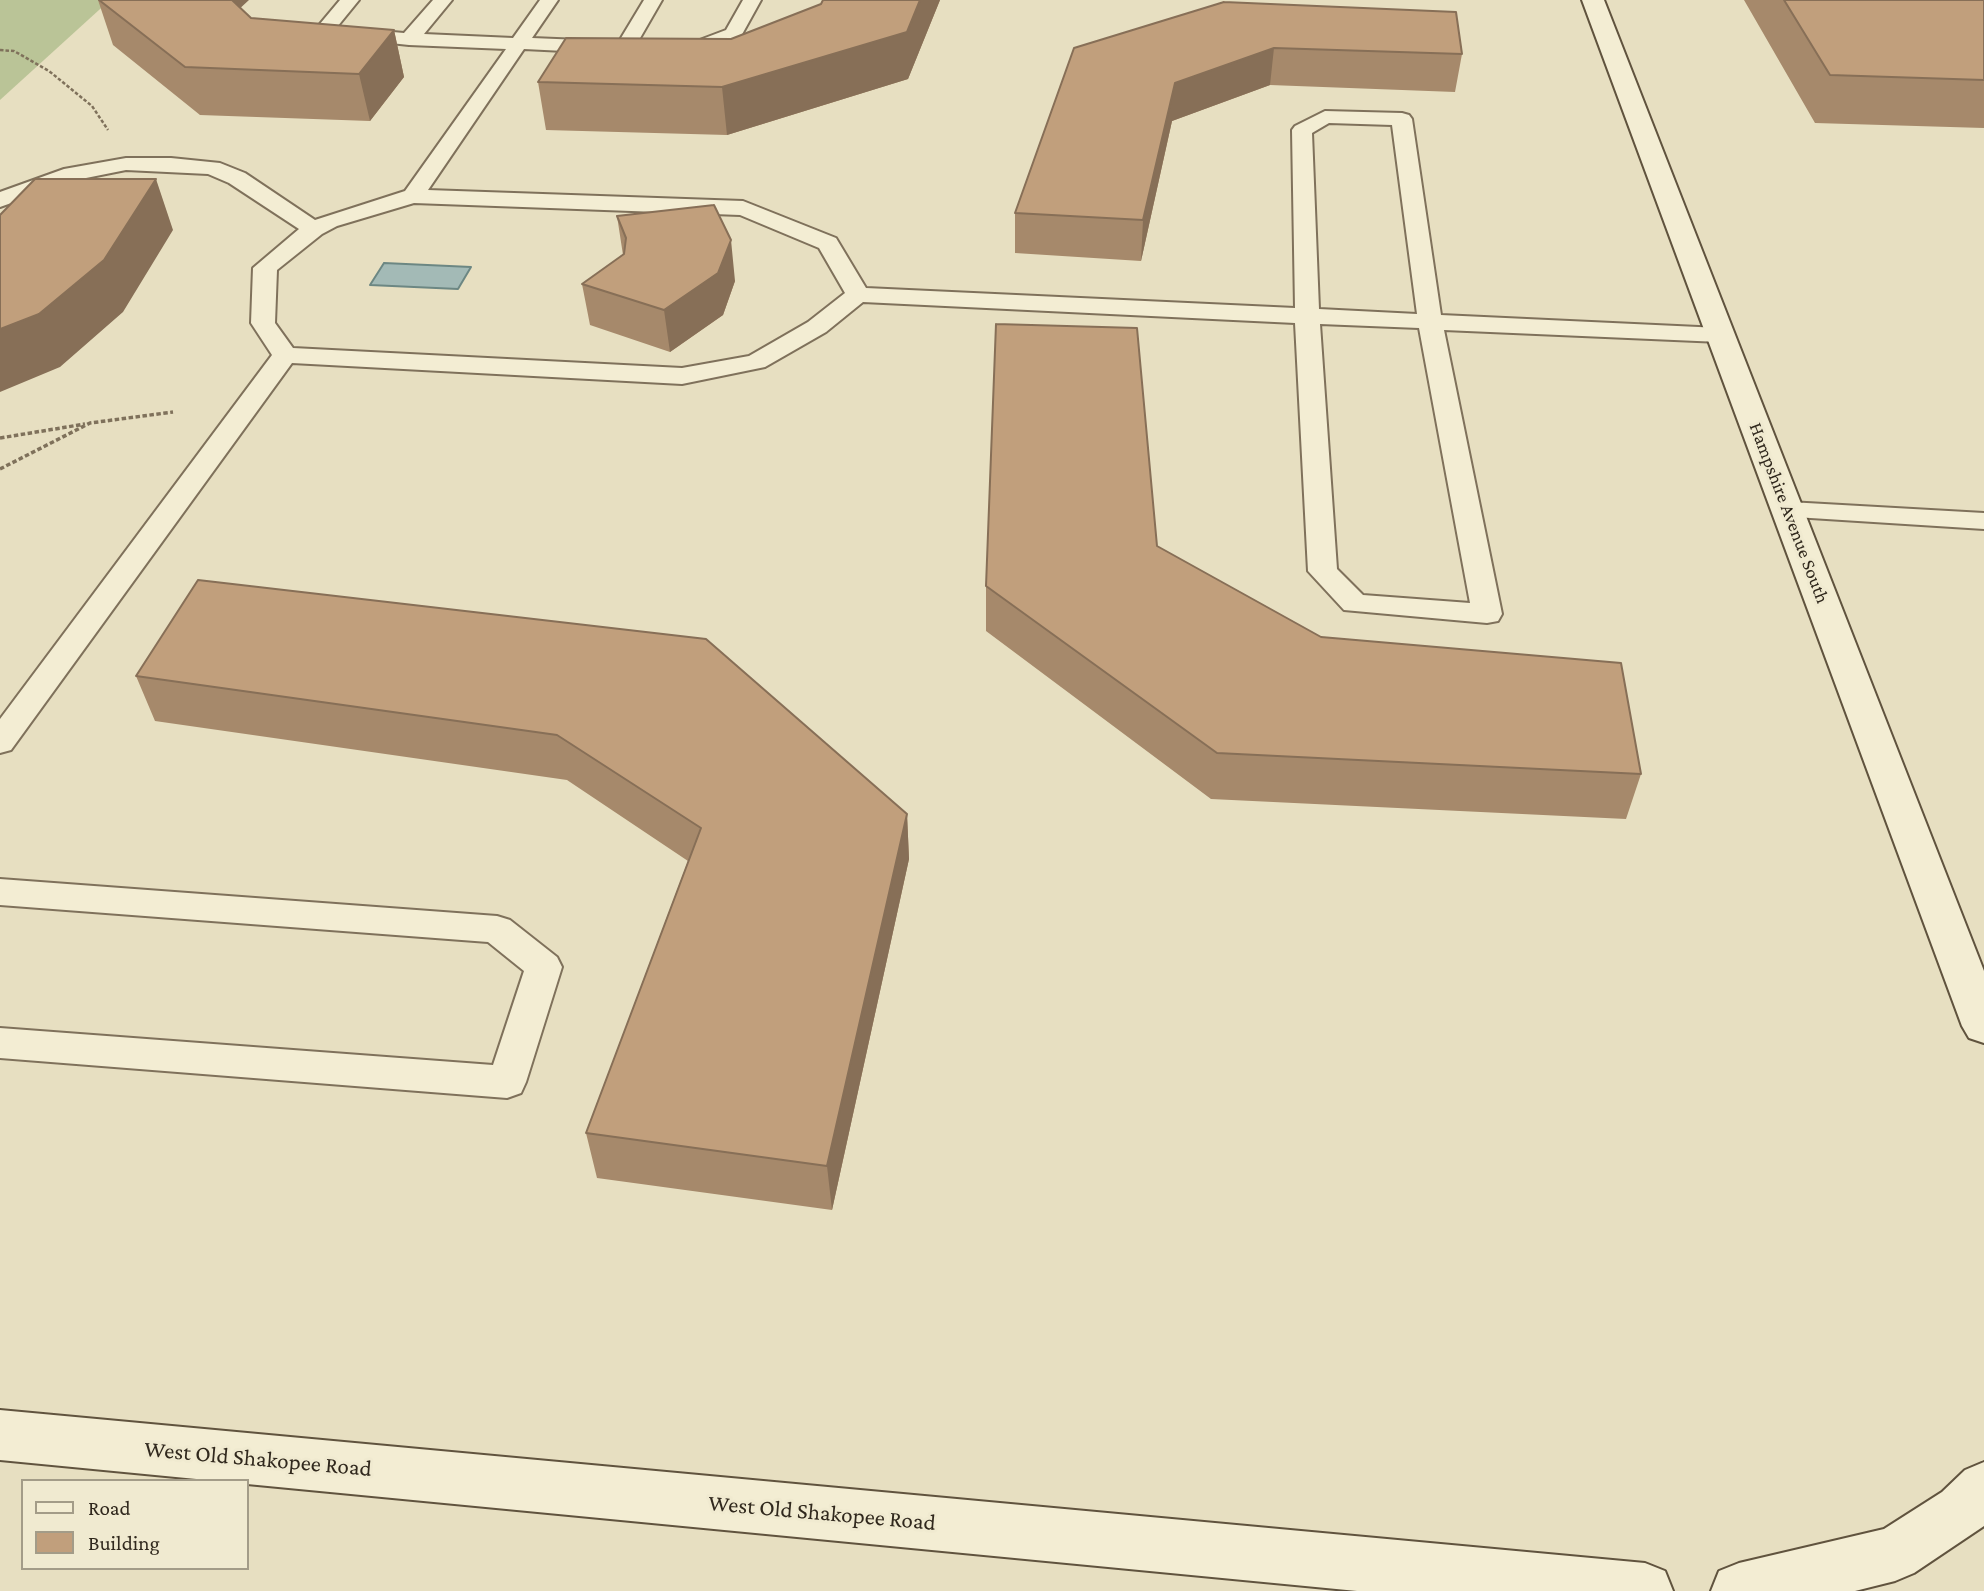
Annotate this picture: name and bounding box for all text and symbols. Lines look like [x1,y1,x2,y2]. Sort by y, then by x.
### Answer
street label: Hampshire Avenue South [1744,419,1834,607]
street label: West Old Shakopee Road [143,1435,373,1483]
legend [21,1479,248,1570]
street label: West Old Shakopee Road [707,1489,937,1537]
text: Road [88,1496,131,1520]
text: Building [88,1531,160,1555]

